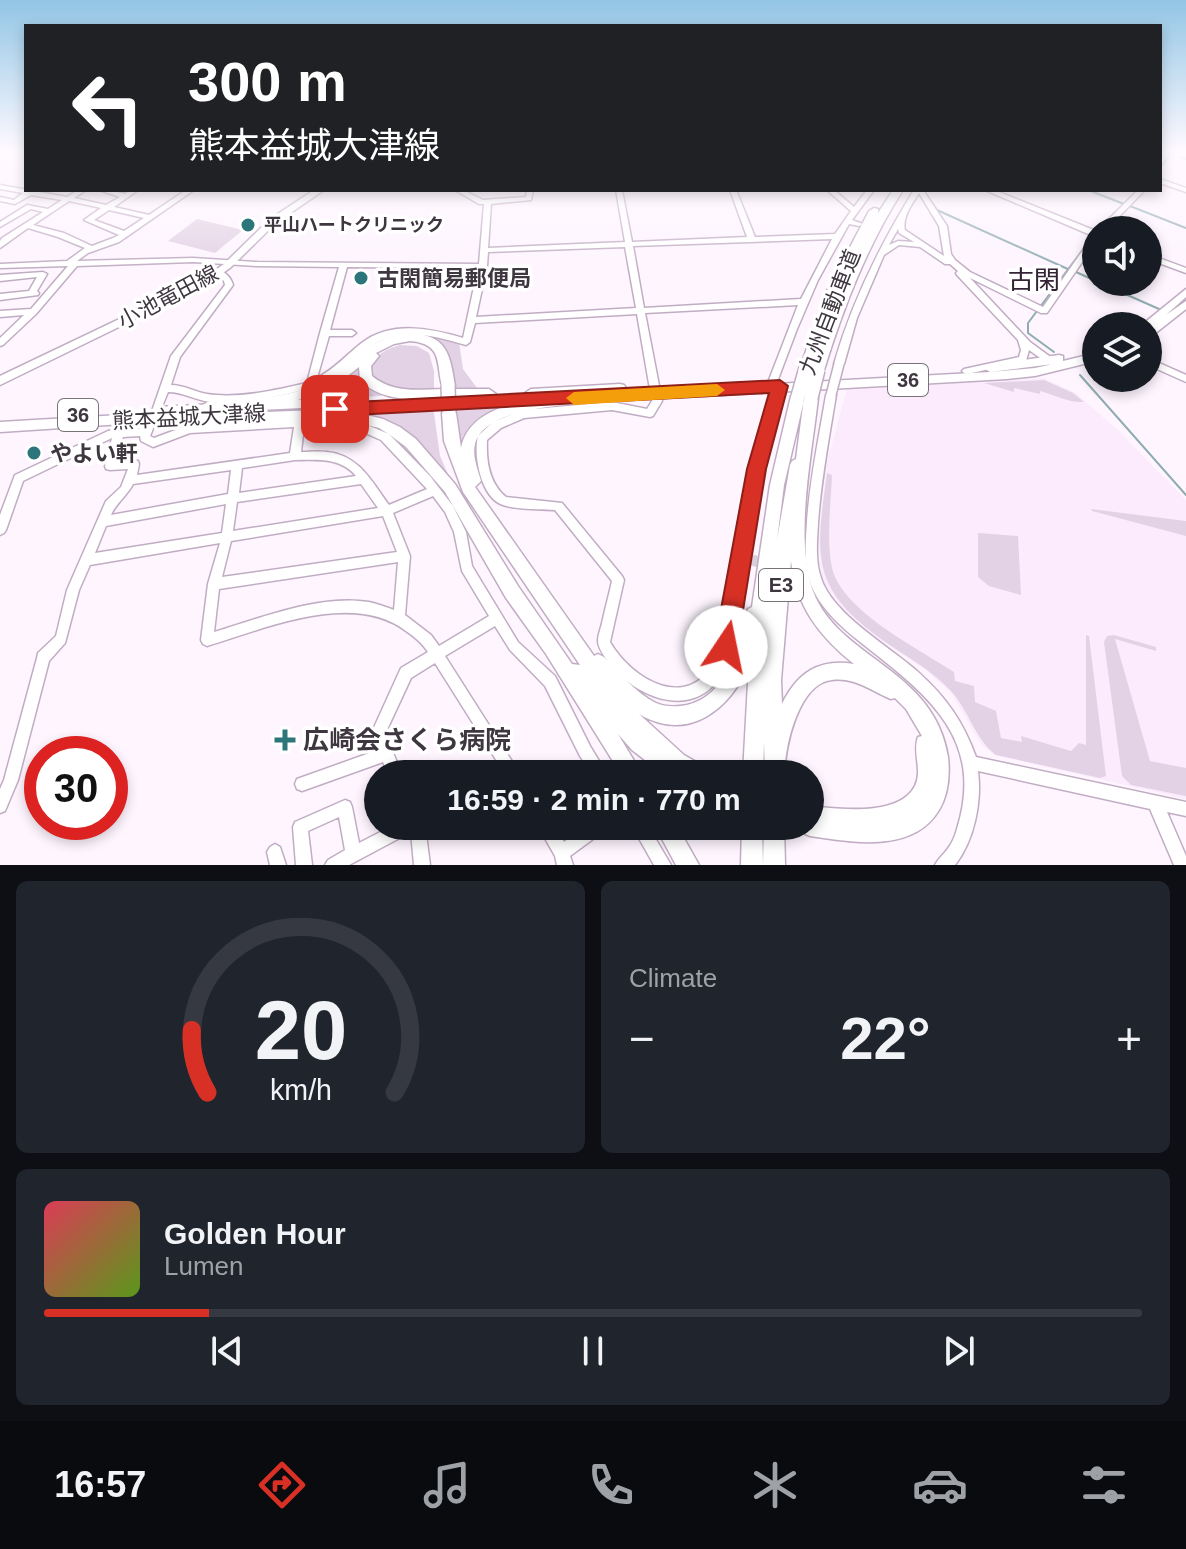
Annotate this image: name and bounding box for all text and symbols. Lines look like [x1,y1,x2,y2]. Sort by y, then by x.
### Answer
text: 300 m [188,50,347,113]
icon: left [56,56,160,160]
text: 熊本益城大津線 [188,125,440,166]
place label: 平山ハートクリニック [264,215,444,235]
marker: 平山ハートクリニック [239,216,257,234]
map controls [1082,216,1162,392]
button: sound [1082,216,1162,296]
street label: 九州自動車道 [795,246,865,378]
street label: 小池竜田線 [114,260,222,334]
district label: 古閑 [1008,265,1060,295]
place label: 古閑簡易郵便局 [377,266,531,291]
marker: 古閑簡易郵便局 [352,269,370,287]
button: layers [1082,312,1162,392]
road number: 36 [888,364,928,396]
pin [301,375,369,443]
icon: arrive [313,387,357,431]
road number: 36 [58,399,98,431]
street label: 熊本益城大津線 [111,400,267,434]
place label: やよい軒 [50,441,138,466]
marker: やよい軒 [25,444,43,462]
road number: E3 [759,569,803,601]
position arrow [684,605,768,689]
place label: 広崎会さくら病院 [303,725,511,755]
marker: 広崎会さくら病院 [274,729,296,751]
speed limit sign: 30 [24,736,128,840]
text: 16:59 · 2 min · 770 m [447,783,741,816]
text: Climate [629,963,717,993]
text: 20 [254,984,347,1077]
text: 22° [840,1005,931,1072]
text: − [629,1014,655,1063]
text: + [1116,1014,1142,1063]
text: km/h [270,1074,331,1106]
text: Golden Hour [164,1217,346,1250]
text: Lumen [164,1251,244,1281]
icon: previous [205,1329,249,1373]
icon: pause [571,1329,615,1373]
icon: next [937,1329,981,1373]
icon: directions [254,1457,310,1513]
icon: music [419,1457,475,1513]
icon: phone [583,1457,639,1513]
icon: climate [747,1457,803,1513]
icon: car [912,1457,968,1513]
icon: filters [1076,1457,1132,1513]
text: 16:57 [54,1464,146,1505]

